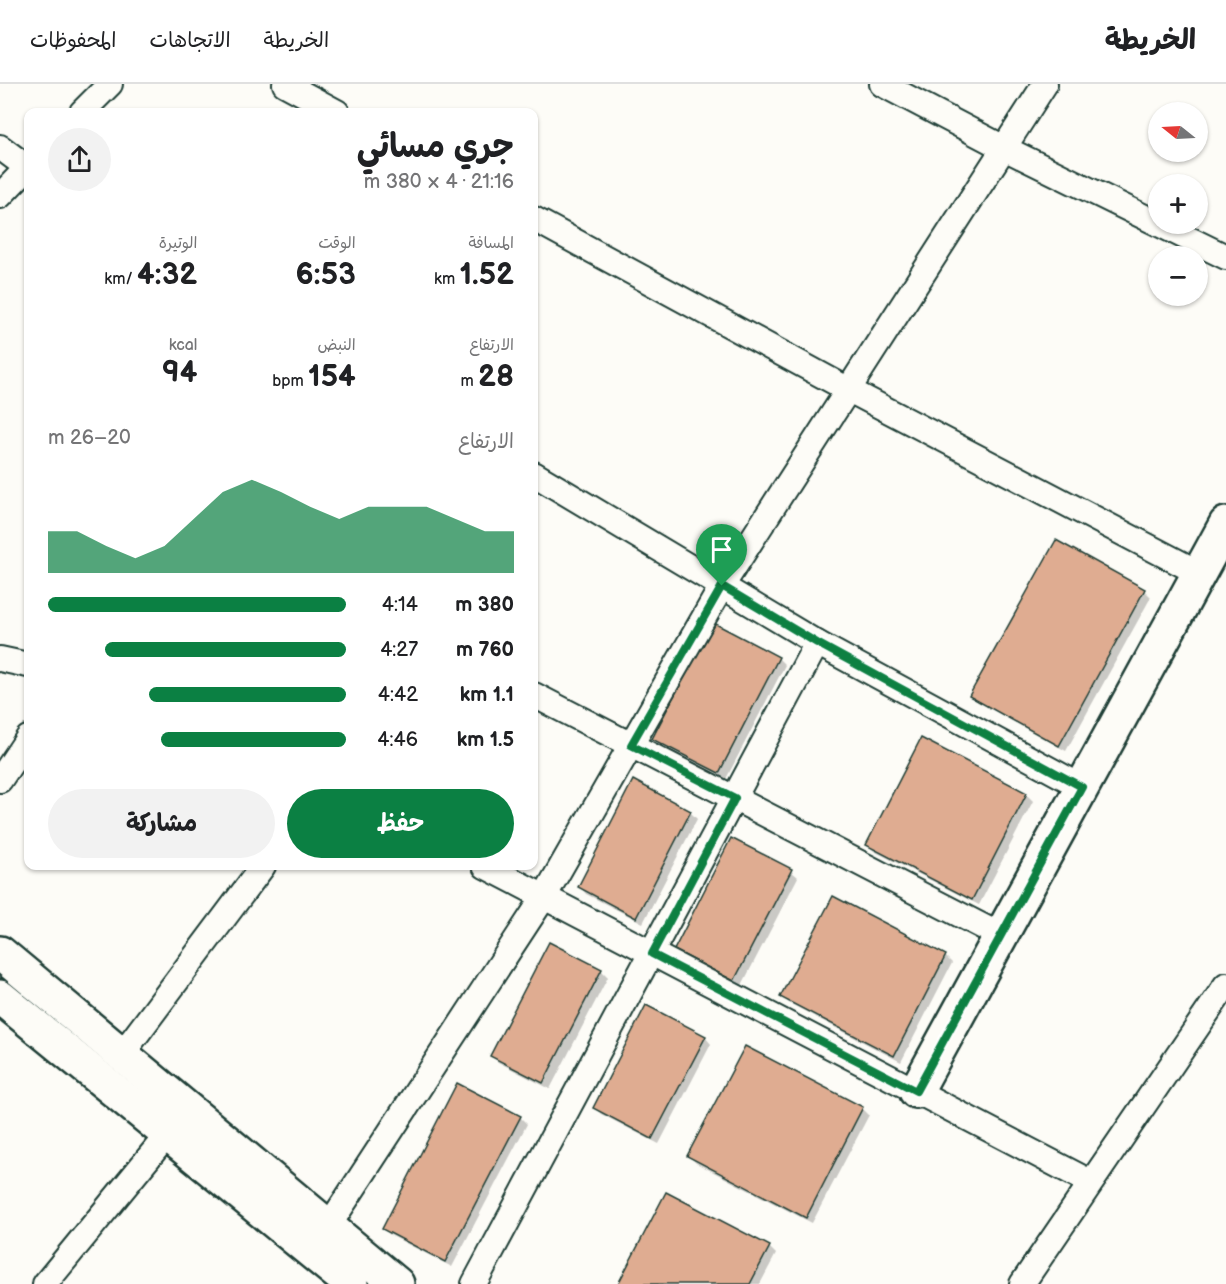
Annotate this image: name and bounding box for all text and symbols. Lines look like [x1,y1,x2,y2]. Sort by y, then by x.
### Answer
text: الخريطة [1105,24,1196,57]
text: المحفوظات [30,28,116,53]
text: الاتجاهات [149,28,231,53]
text: الخريطة [264,28,329,53]
north arrow [1148,102,1208,162]
map controls [1148,102,1208,306]
text: جري مسائي [357,127,514,167]
button: share [48,128,111,191]
text: 21:16 · 4 × 380 m [364,170,514,194]
button: + [1148,174,1208,234]
text: الوتيرة [159,234,197,253]
text: الوقت [318,234,356,253]
text: المسافة [468,234,514,253]
button: − [1148,246,1208,306]
text: 4:32 [137,257,197,293]
text: 6:53 [295,257,356,293]
text: 1.52 [459,257,514,293]
text: /km [104,270,137,289]
text: km [434,270,459,289]
text: kcal [169,336,197,355]
text: النبض [317,336,356,355]
text: الارتفاع [469,336,514,355]
text: 94 [162,355,197,391]
text: 154 [308,359,356,395]
text: 28 [478,359,514,395]
text: bpm [272,372,308,391]
text: m [460,372,478,391]
text: 20–26 m [48,426,131,450]
text: الارتفاع [458,430,514,454]
pin [696,524,747,586]
icon: arrive [705,533,738,566]
text: 4:14 [382,593,418,617]
text: 380 m [455,593,514,617]
text: 4:27 [380,638,418,662]
text: 760 m [456,638,514,662]
text: 4:42 [378,683,418,707]
text: 1.1 km [460,683,514,707]
text: 4:46 [377,728,418,752]
text: 1.5 km [457,728,514,752]
button: مشاركة [48,789,275,858]
button: حفظ [287,789,514,858]

